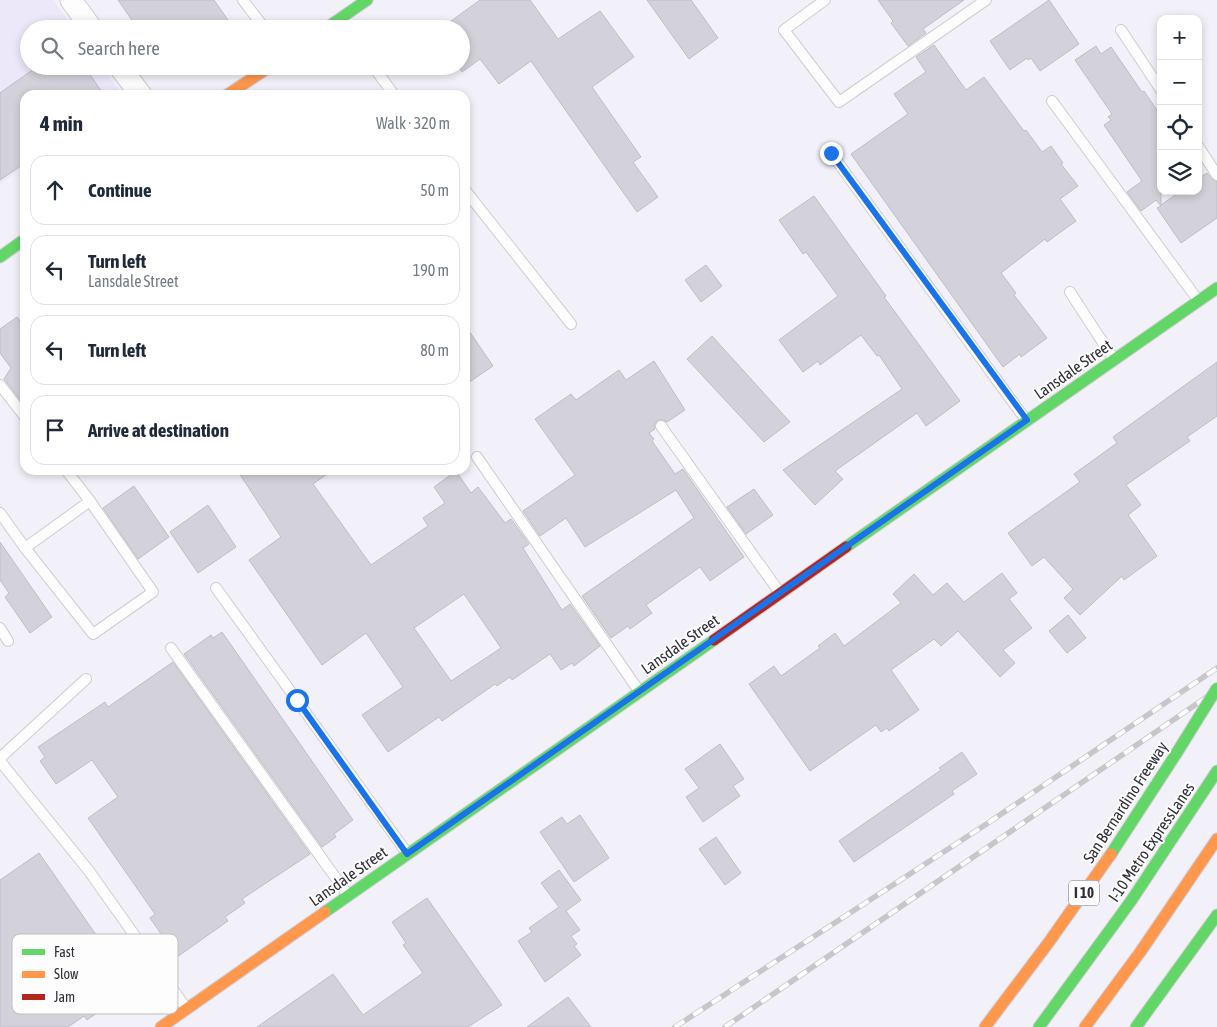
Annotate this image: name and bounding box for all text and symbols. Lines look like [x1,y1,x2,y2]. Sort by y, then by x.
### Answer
map controls [1157,15,1202,195]
button: + [1157,15,1202,60]
search box [20,20,470,75]
icon: search [38,34,66,62]
text: Search here [78,37,160,59]
button: − [1157,60,1202,105]
button: locate [1157,105,1202,150]
text: 4 min [40,111,83,135]
text: Walk · 320 m [376,114,450,132]
route end [820,142,843,165]
button: layers [1157,150,1202,195]
icon: ahead [41,176,69,204]
text: Continue [88,179,152,201]
text: 50 m [420,181,449,199]
text: Turn left [88,250,146,272]
icon: left [41,256,69,284]
text: 190 m [413,261,449,279]
text: Lansdale Street [88,272,179,290]
street label: Lansdale Street [1031,335,1116,402]
icon: left [41,336,69,364]
text: Turn left [88,339,146,361]
text: 80 m [420,341,449,359]
icon: arrive [41,416,69,444]
text: Arrive at destination [88,419,229,441]
street label: Lansdale Street [638,610,723,677]
route start [286,689,309,712]
street label: San Bernardino Freeway [1079,738,1172,867]
street label: I-10 Metro ExpressLanes [1104,779,1199,906]
street label: Lansdale Street [306,842,391,909]
road number: I 10 [1069,880,1099,906]
legend [12,934,178,1014]
text: Fast [54,944,75,960]
text: Slow [54,966,79,982]
text: Jam [54,989,75,1005]

